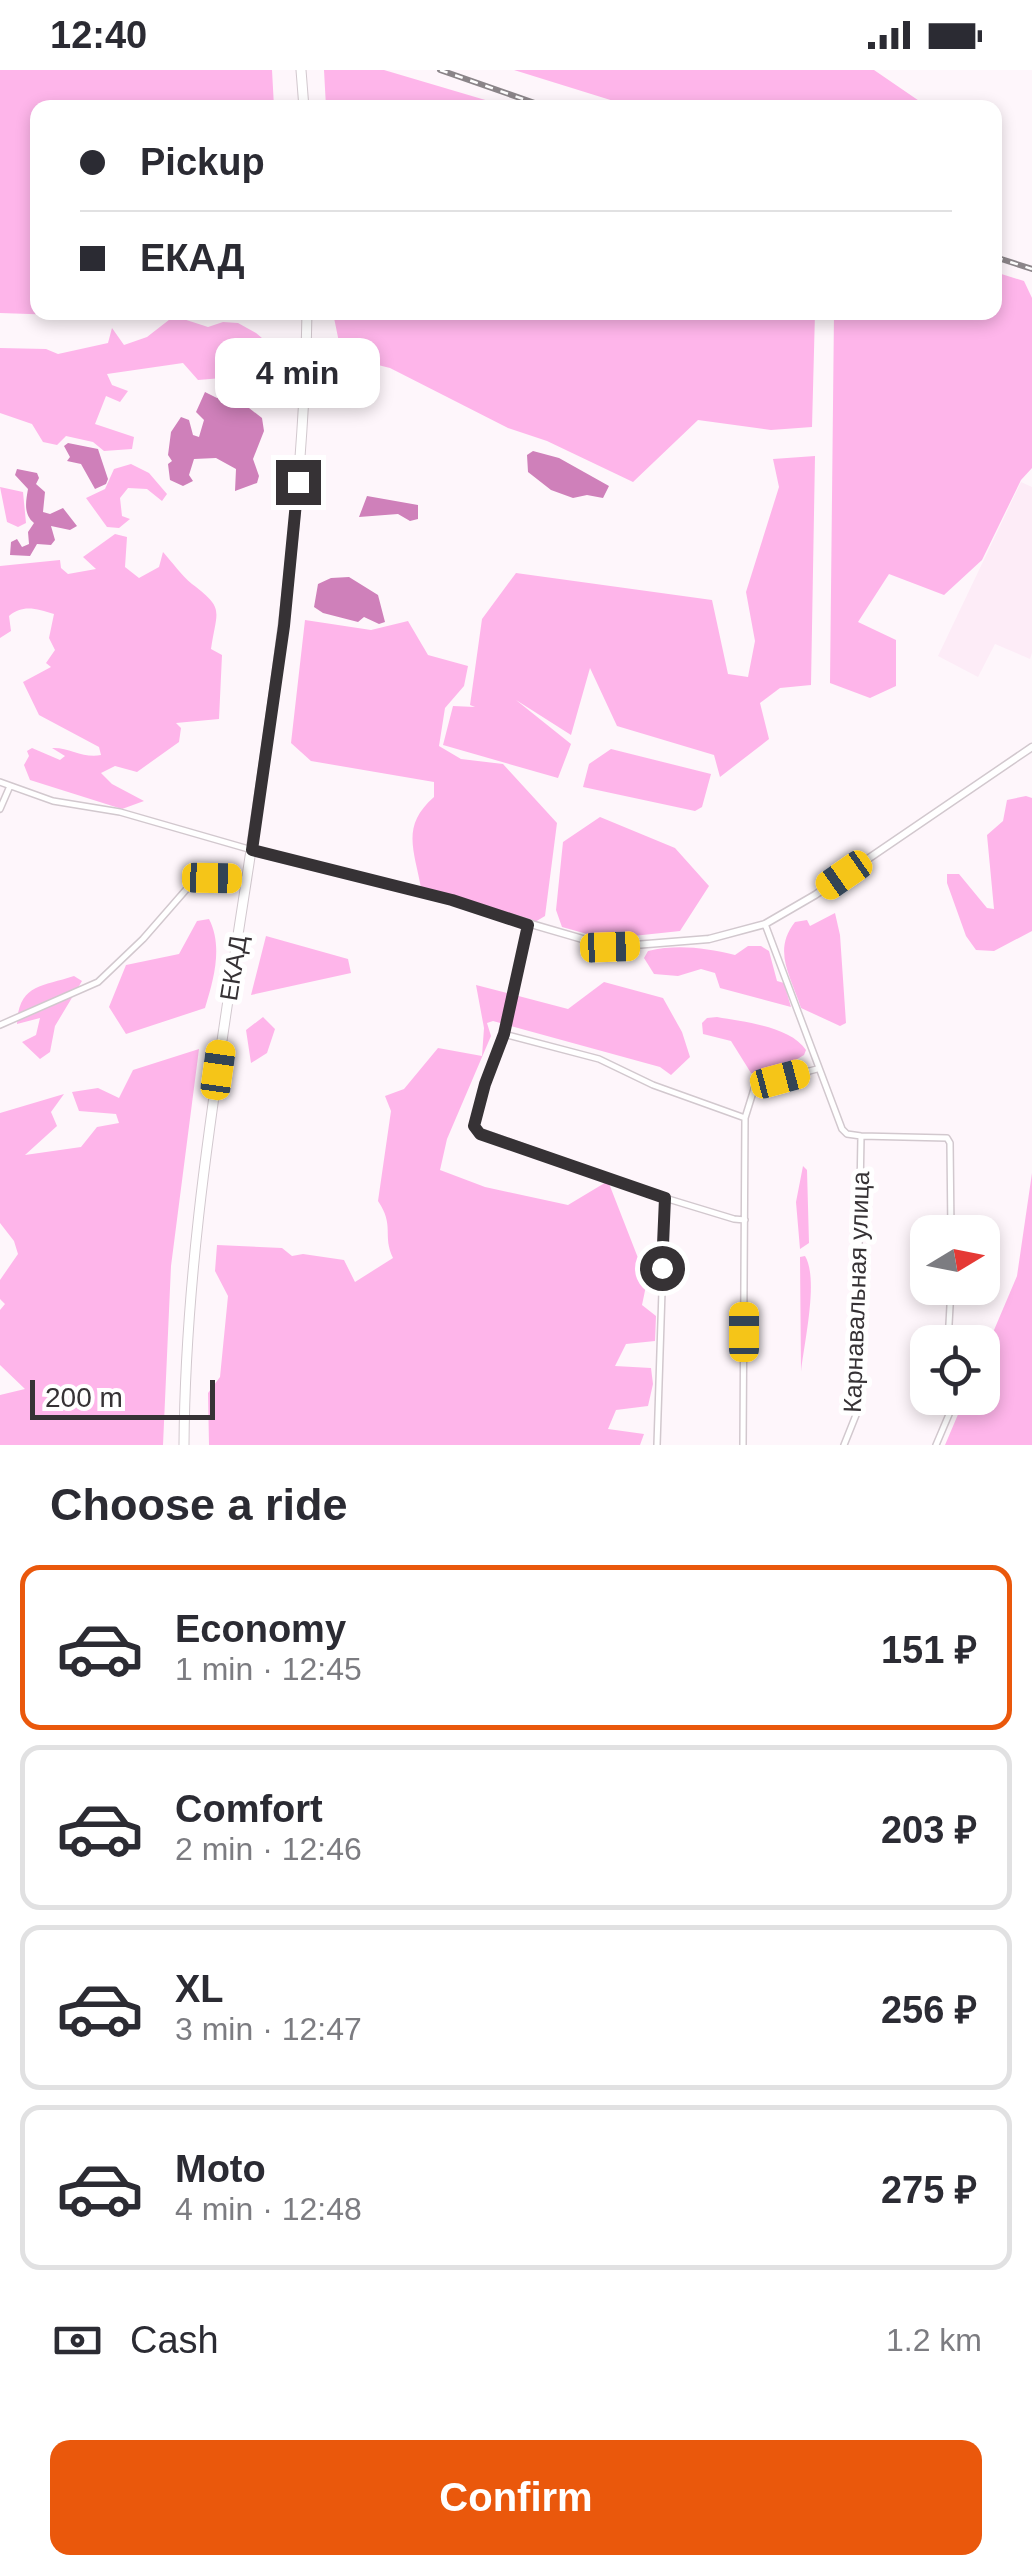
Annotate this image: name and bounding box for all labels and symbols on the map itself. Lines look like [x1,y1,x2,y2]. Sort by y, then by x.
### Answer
callout: 4 min [216,337,380,407]
route end [276,460,321,505]
car [811,846,877,904]
car [182,862,242,894]
car [579,931,641,963]
street label: ЕКАД [214,933,252,1003]
car [199,1038,237,1102]
car [747,1057,813,1101]
street label: Карнавальная улица [838,1171,874,1413]
north arrow [910,1215,1000,1305]
route start [640,1246,685,1291]
car [729,1302,759,1362]
scale bar [30,1375,215,1420]

